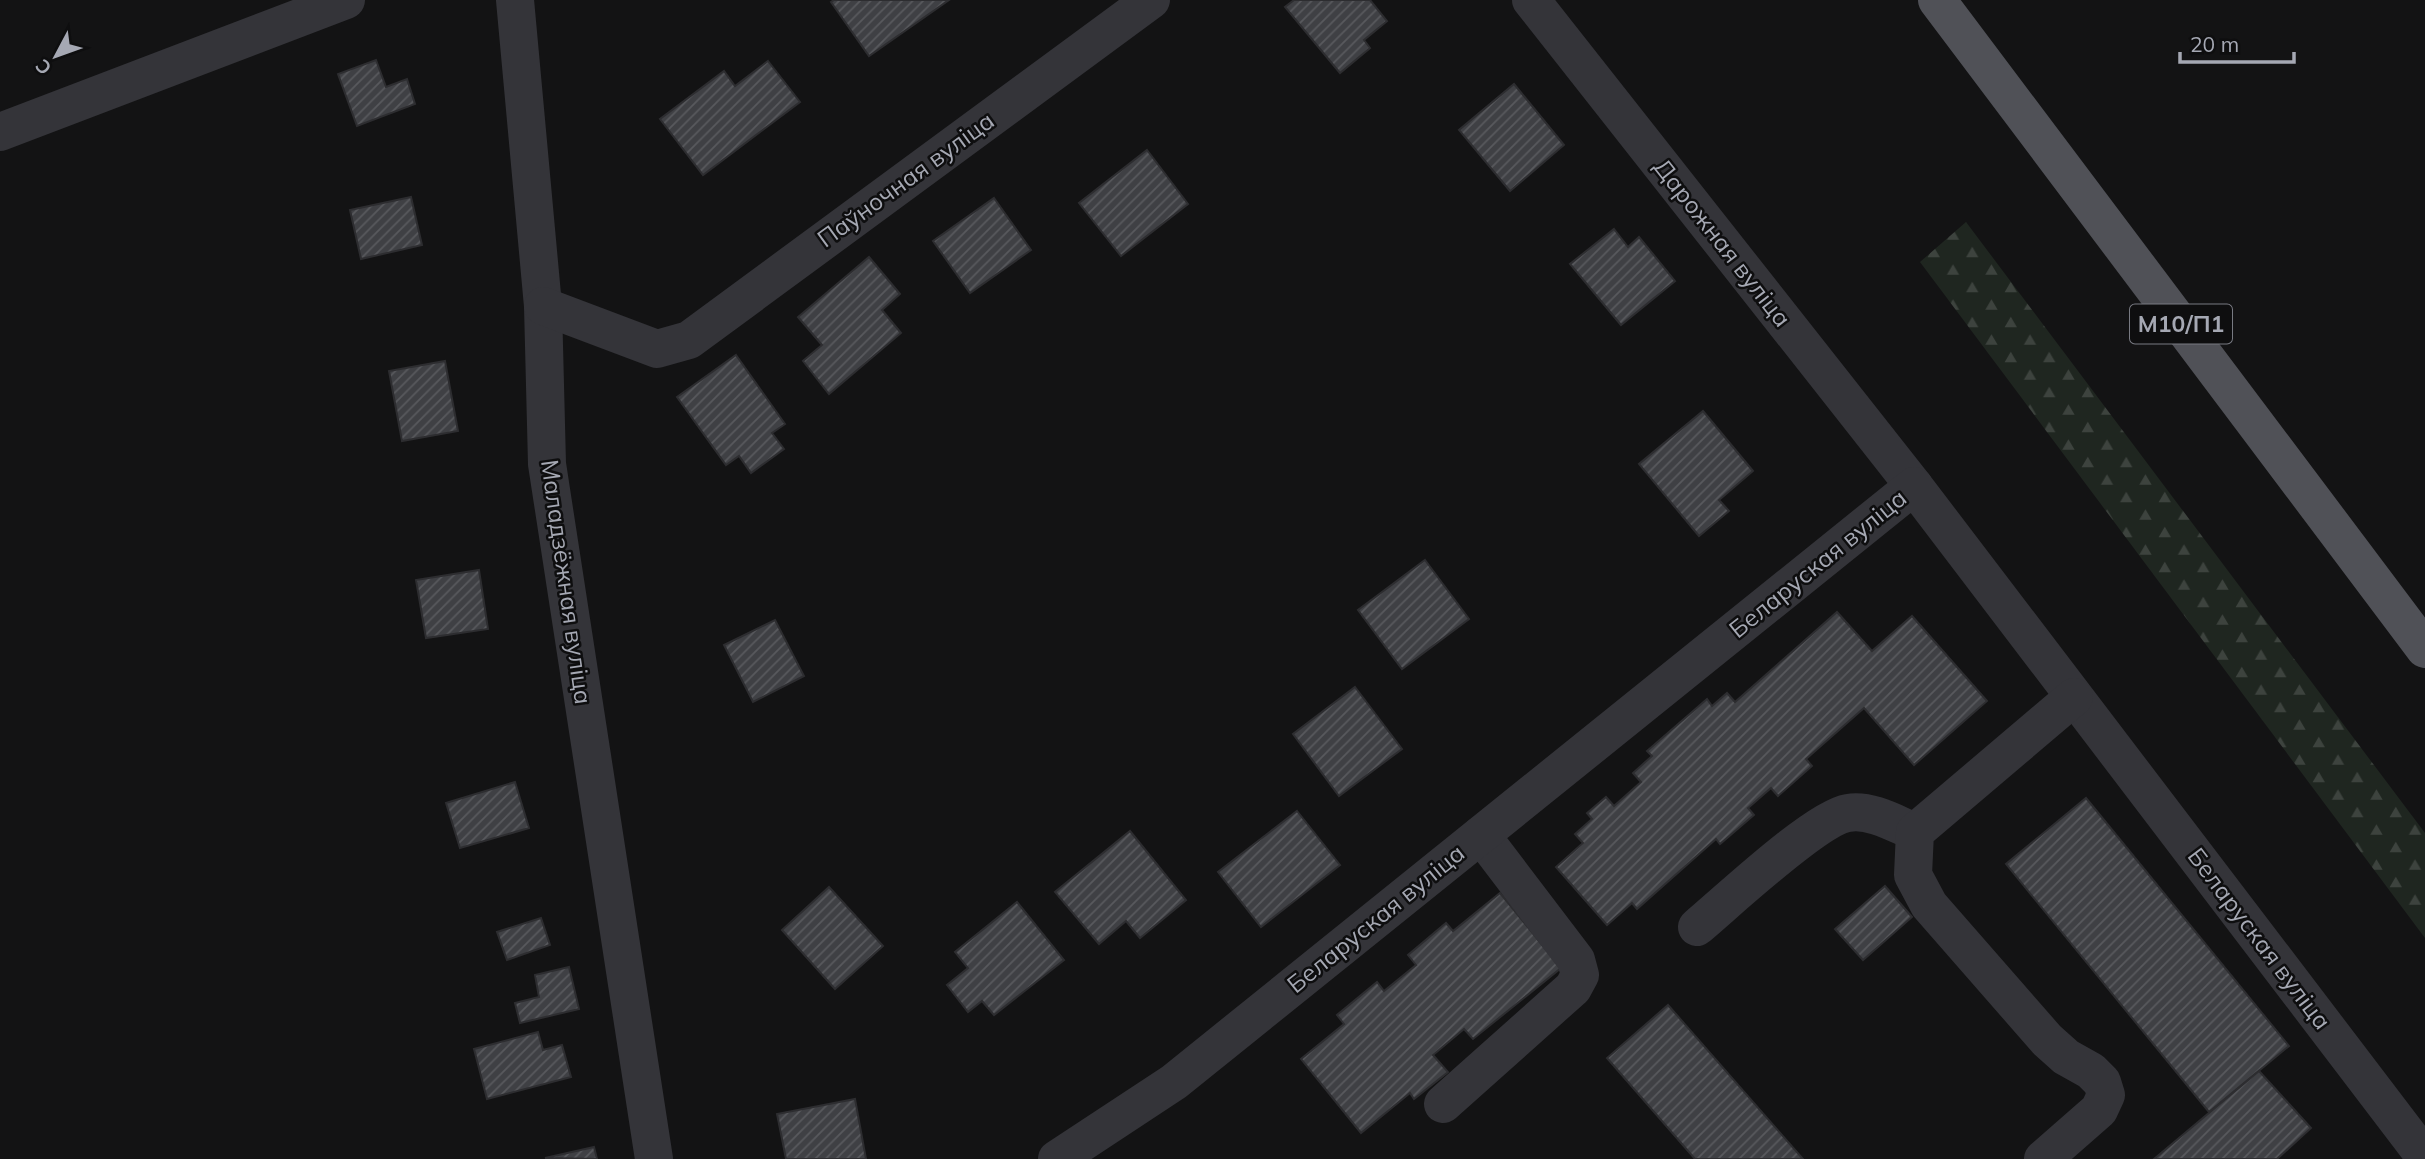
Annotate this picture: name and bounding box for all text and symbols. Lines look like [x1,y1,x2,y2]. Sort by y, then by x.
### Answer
north arrow [21,21,91,91]
scale bar [2180,21,2294,65]
text: 20 m [2190,31,2239,57]
text: С [30,54,56,80]
street label: Паўночная вуліца [811,105,1000,253]
street label: Дарожная вуліца [1648,152,1798,333]
road number: М10/П1 [2130,304,2232,344]
street label: Маладзёжная вуліца [535,458,599,706]
street label: Беларуская вуліца [1723,482,1912,644]
street label: Беларуская вуліца [1281,837,1470,999]
street label: Беларуская вуліца [2182,842,2338,1035]

